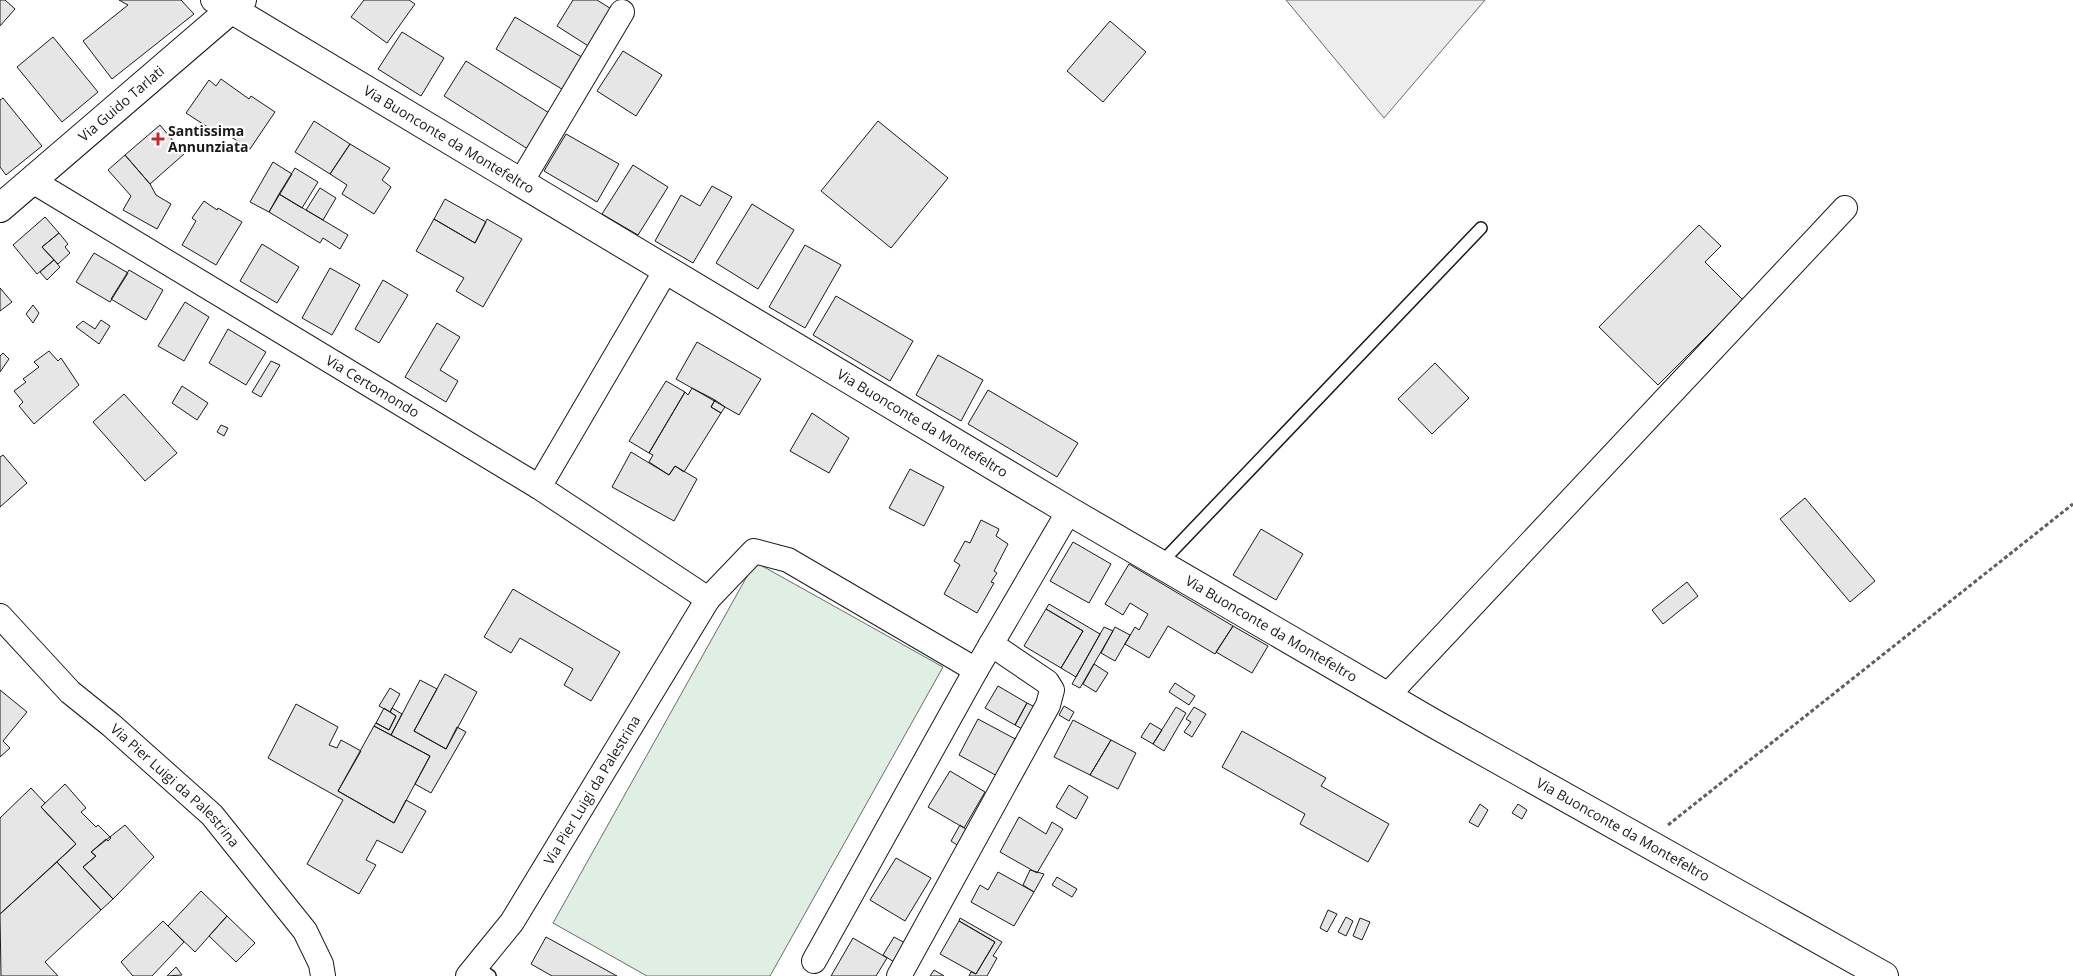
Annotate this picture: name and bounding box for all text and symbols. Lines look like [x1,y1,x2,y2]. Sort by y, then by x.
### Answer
street label: Via Guido Tarlati [74,61,168,146]
street label: Via Buonconte da Montefeltro [360,81,538,198]
place label: Santissima Annunziata [168,121,249,156]
marker: Santissima Annunziata [152,133,164,145]
street label: Via Certomondo [322,350,423,422]
street label: Via Buonconte da Montefeltro [834,364,1012,481]
street label: Via Buonconte da Montefeltro [1182,571,1361,686]
street label: Via Pier Luigi da Palestrina [539,711,644,868]
street label: Via Pier Luigi da Palestrina [107,719,244,851]
street label: Via Buonconte da Montefeltro [1533,773,1713,885]

